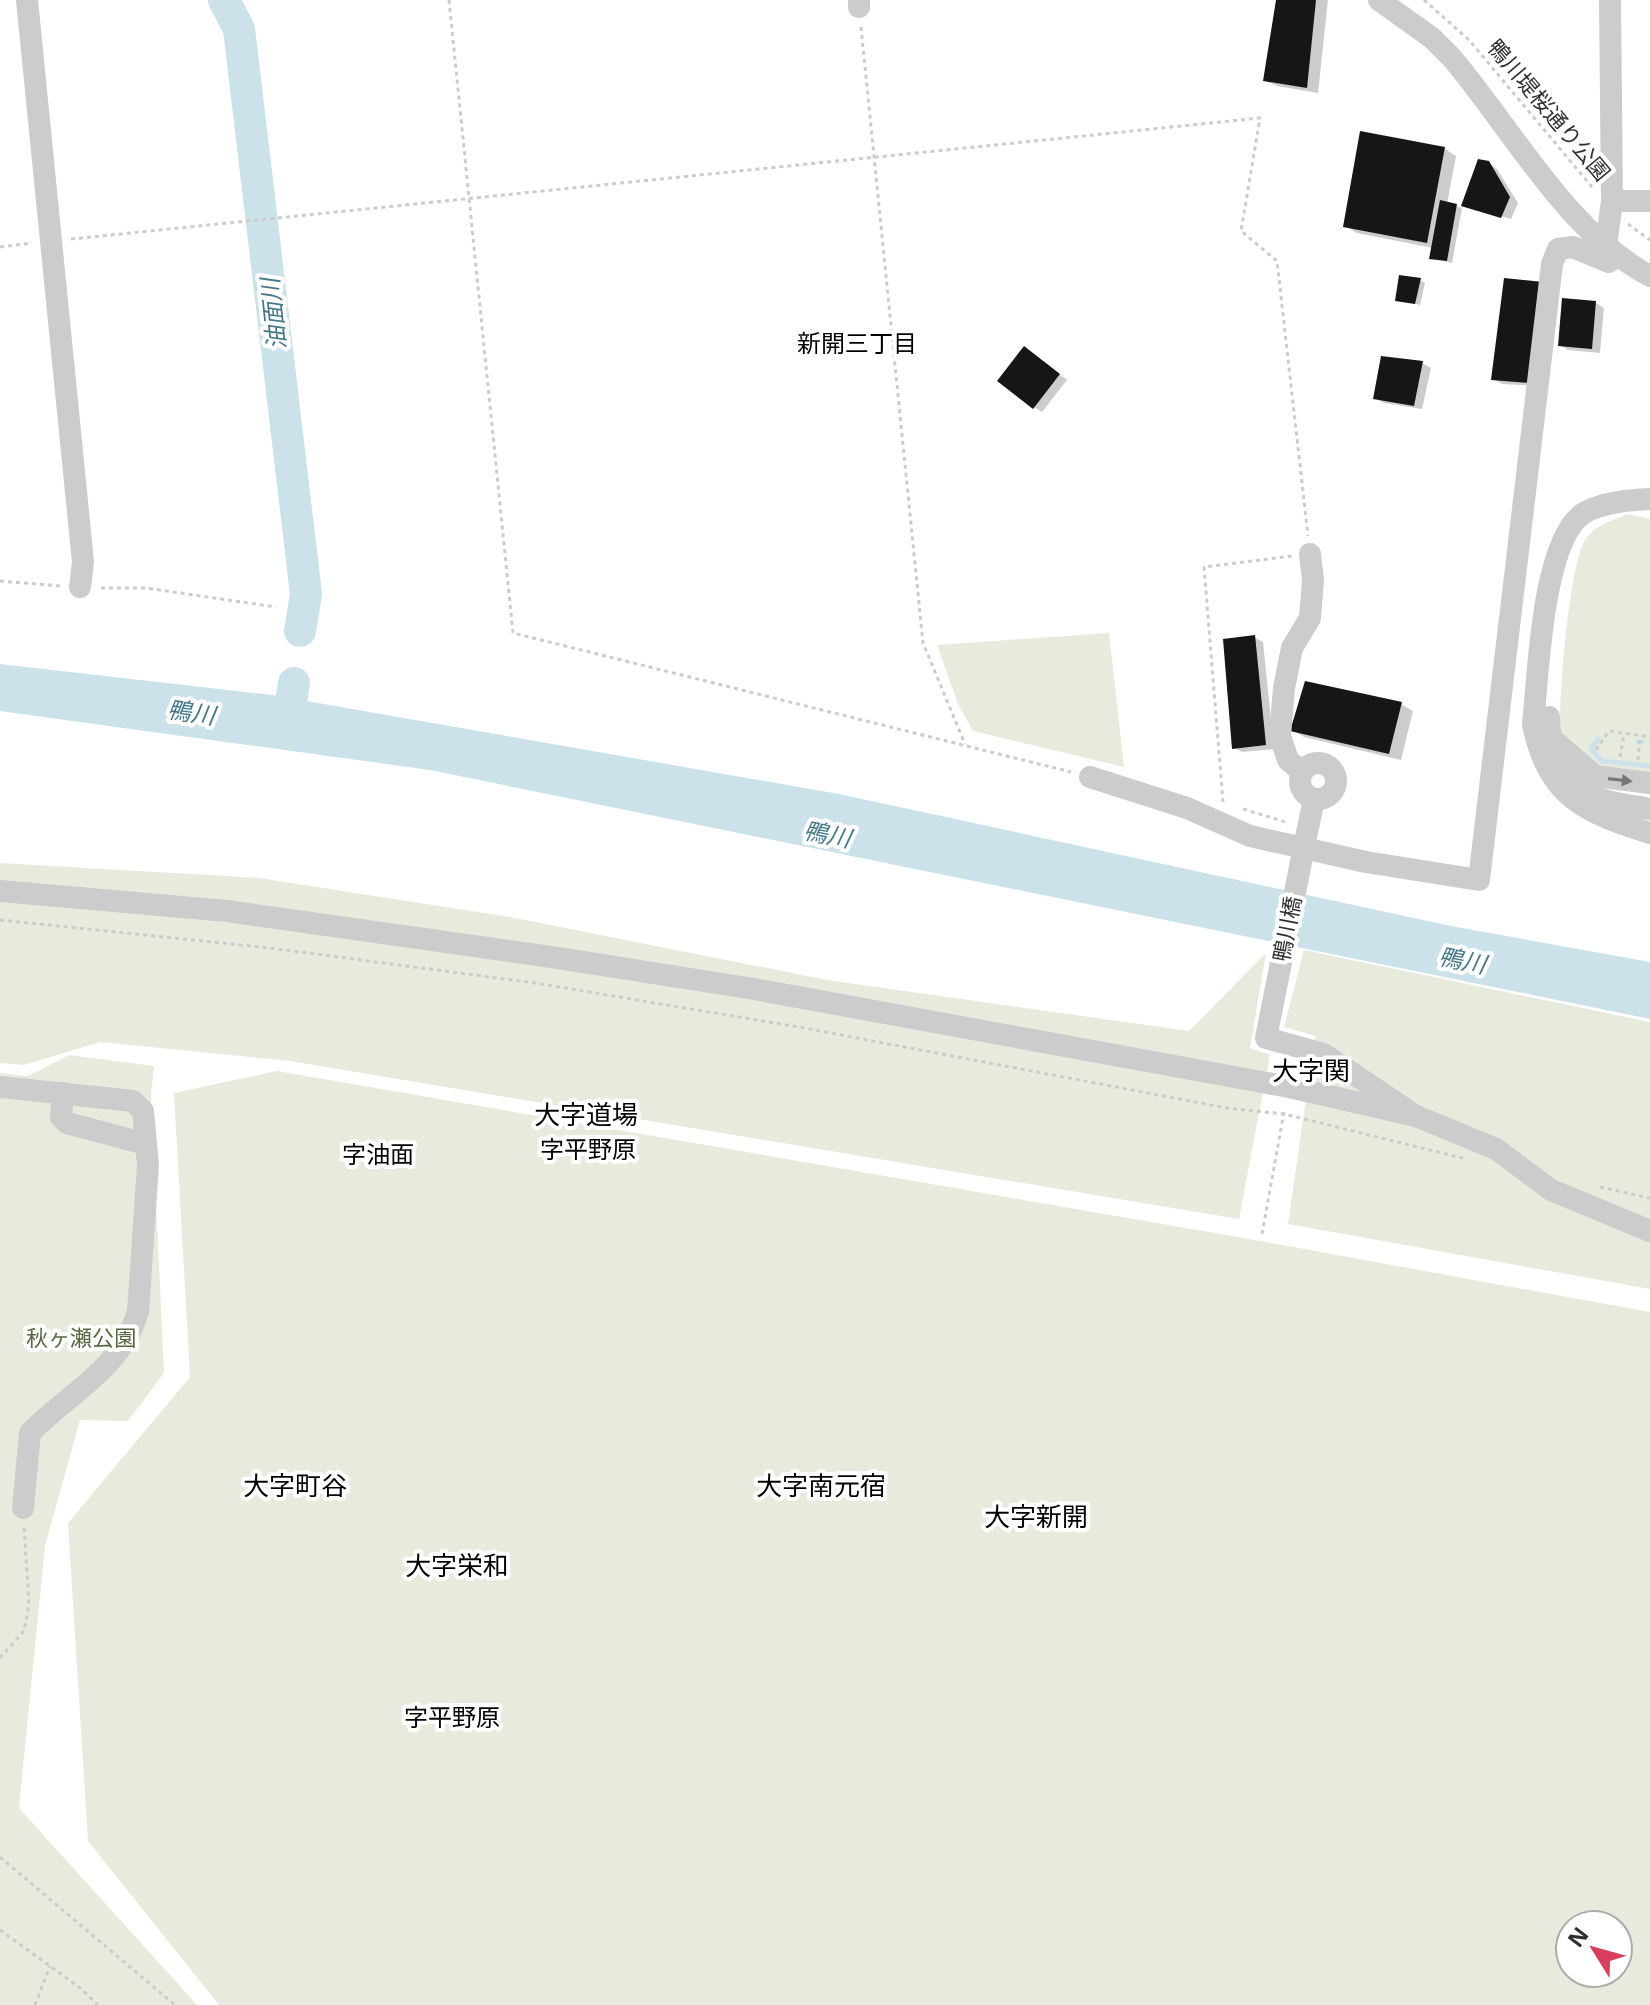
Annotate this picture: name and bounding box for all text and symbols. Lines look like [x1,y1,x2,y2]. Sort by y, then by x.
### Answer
street label: 鴨川堤桜通り公園 [1482,32,1618,186]
water label: 油面川 [252,274,293,352]
district label: 新開三丁目 [797,326,917,359]
water label: 鴨川 [165,692,220,732]
one-way arrow [1608,773,1633,786]
water label: 鴨川 [801,813,857,855]
street label: 鴨川橋 [1265,894,1307,964]
water label: 鴨川 [1436,939,1492,981]
district label: 大字関 [1272,1052,1350,1088]
district label: 大字道場 [534,1096,638,1132]
district label: 字平野原 [540,1132,636,1165]
district label: 字油面 [342,1137,414,1170]
park label: 秋ヶ瀬公園 [26,1322,136,1352]
district label: 大字町谷 [243,1467,347,1503]
district label: 大字南元宿 [756,1467,886,1503]
district label: 大字新開 [984,1498,1088,1534]
district label: 大字栄和 [405,1547,509,1583]
district label: 字平野原 [404,1700,500,1733]
north arrow [1554,1909,1634,1989]
text: N [1560,1920,1595,1953]

